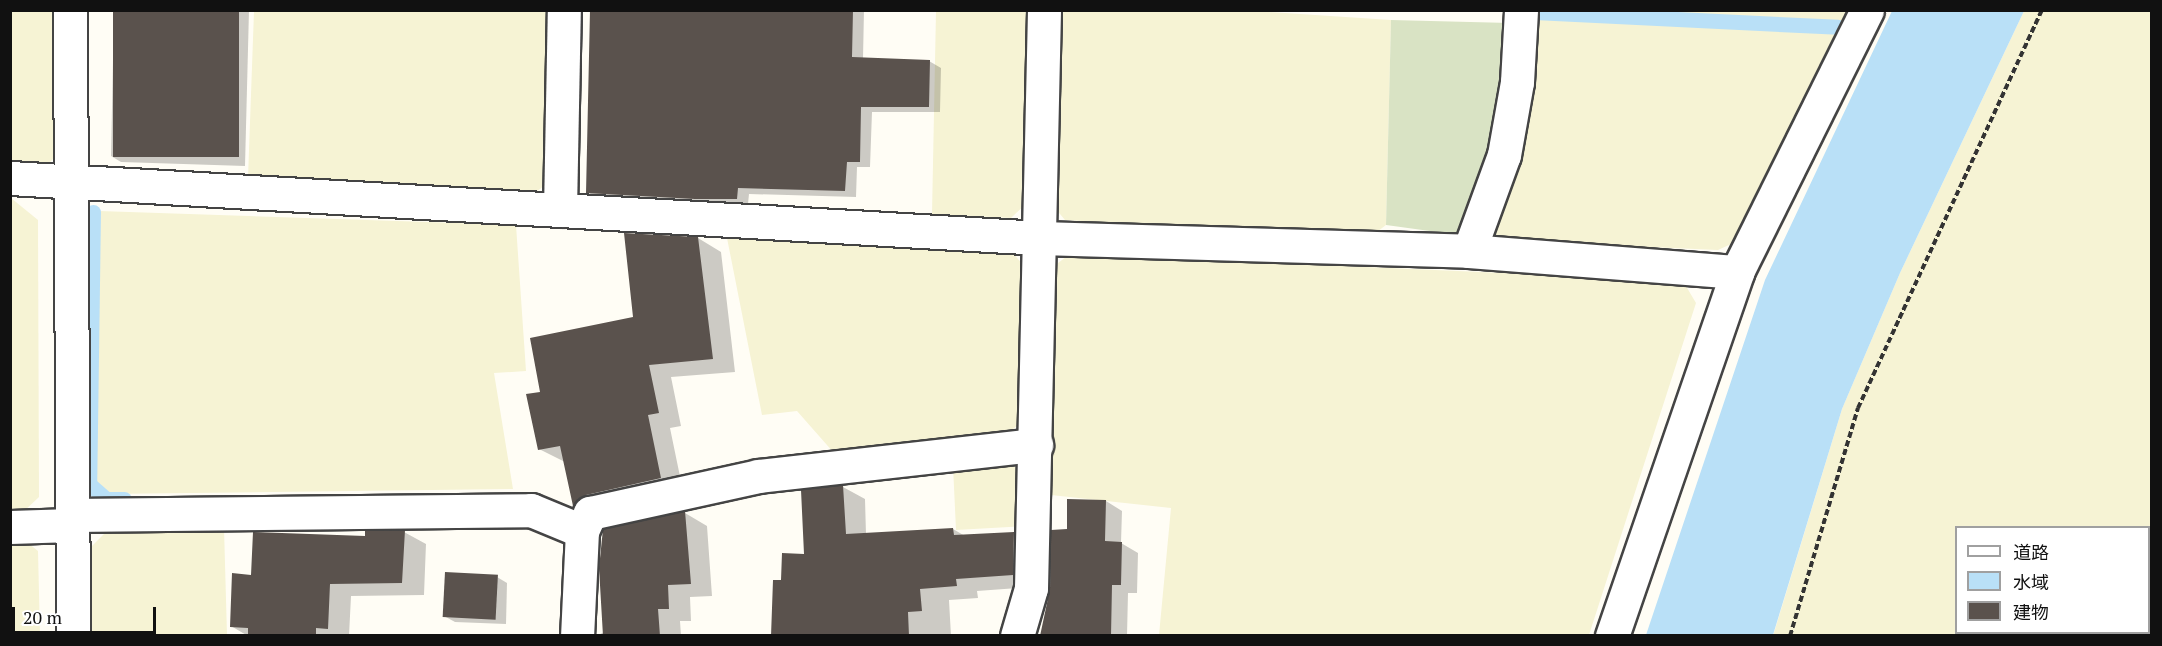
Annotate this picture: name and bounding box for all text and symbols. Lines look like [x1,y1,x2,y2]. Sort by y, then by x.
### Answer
legend [1955,526,2150,634]
text: 道路 [2013,540,2049,564]
text: 水域 [2013,570,2049,594]
scale bar [15,595,159,633]
text: 建物 [2013,600,2049,624]
text: 20 m [23,605,62,629]

